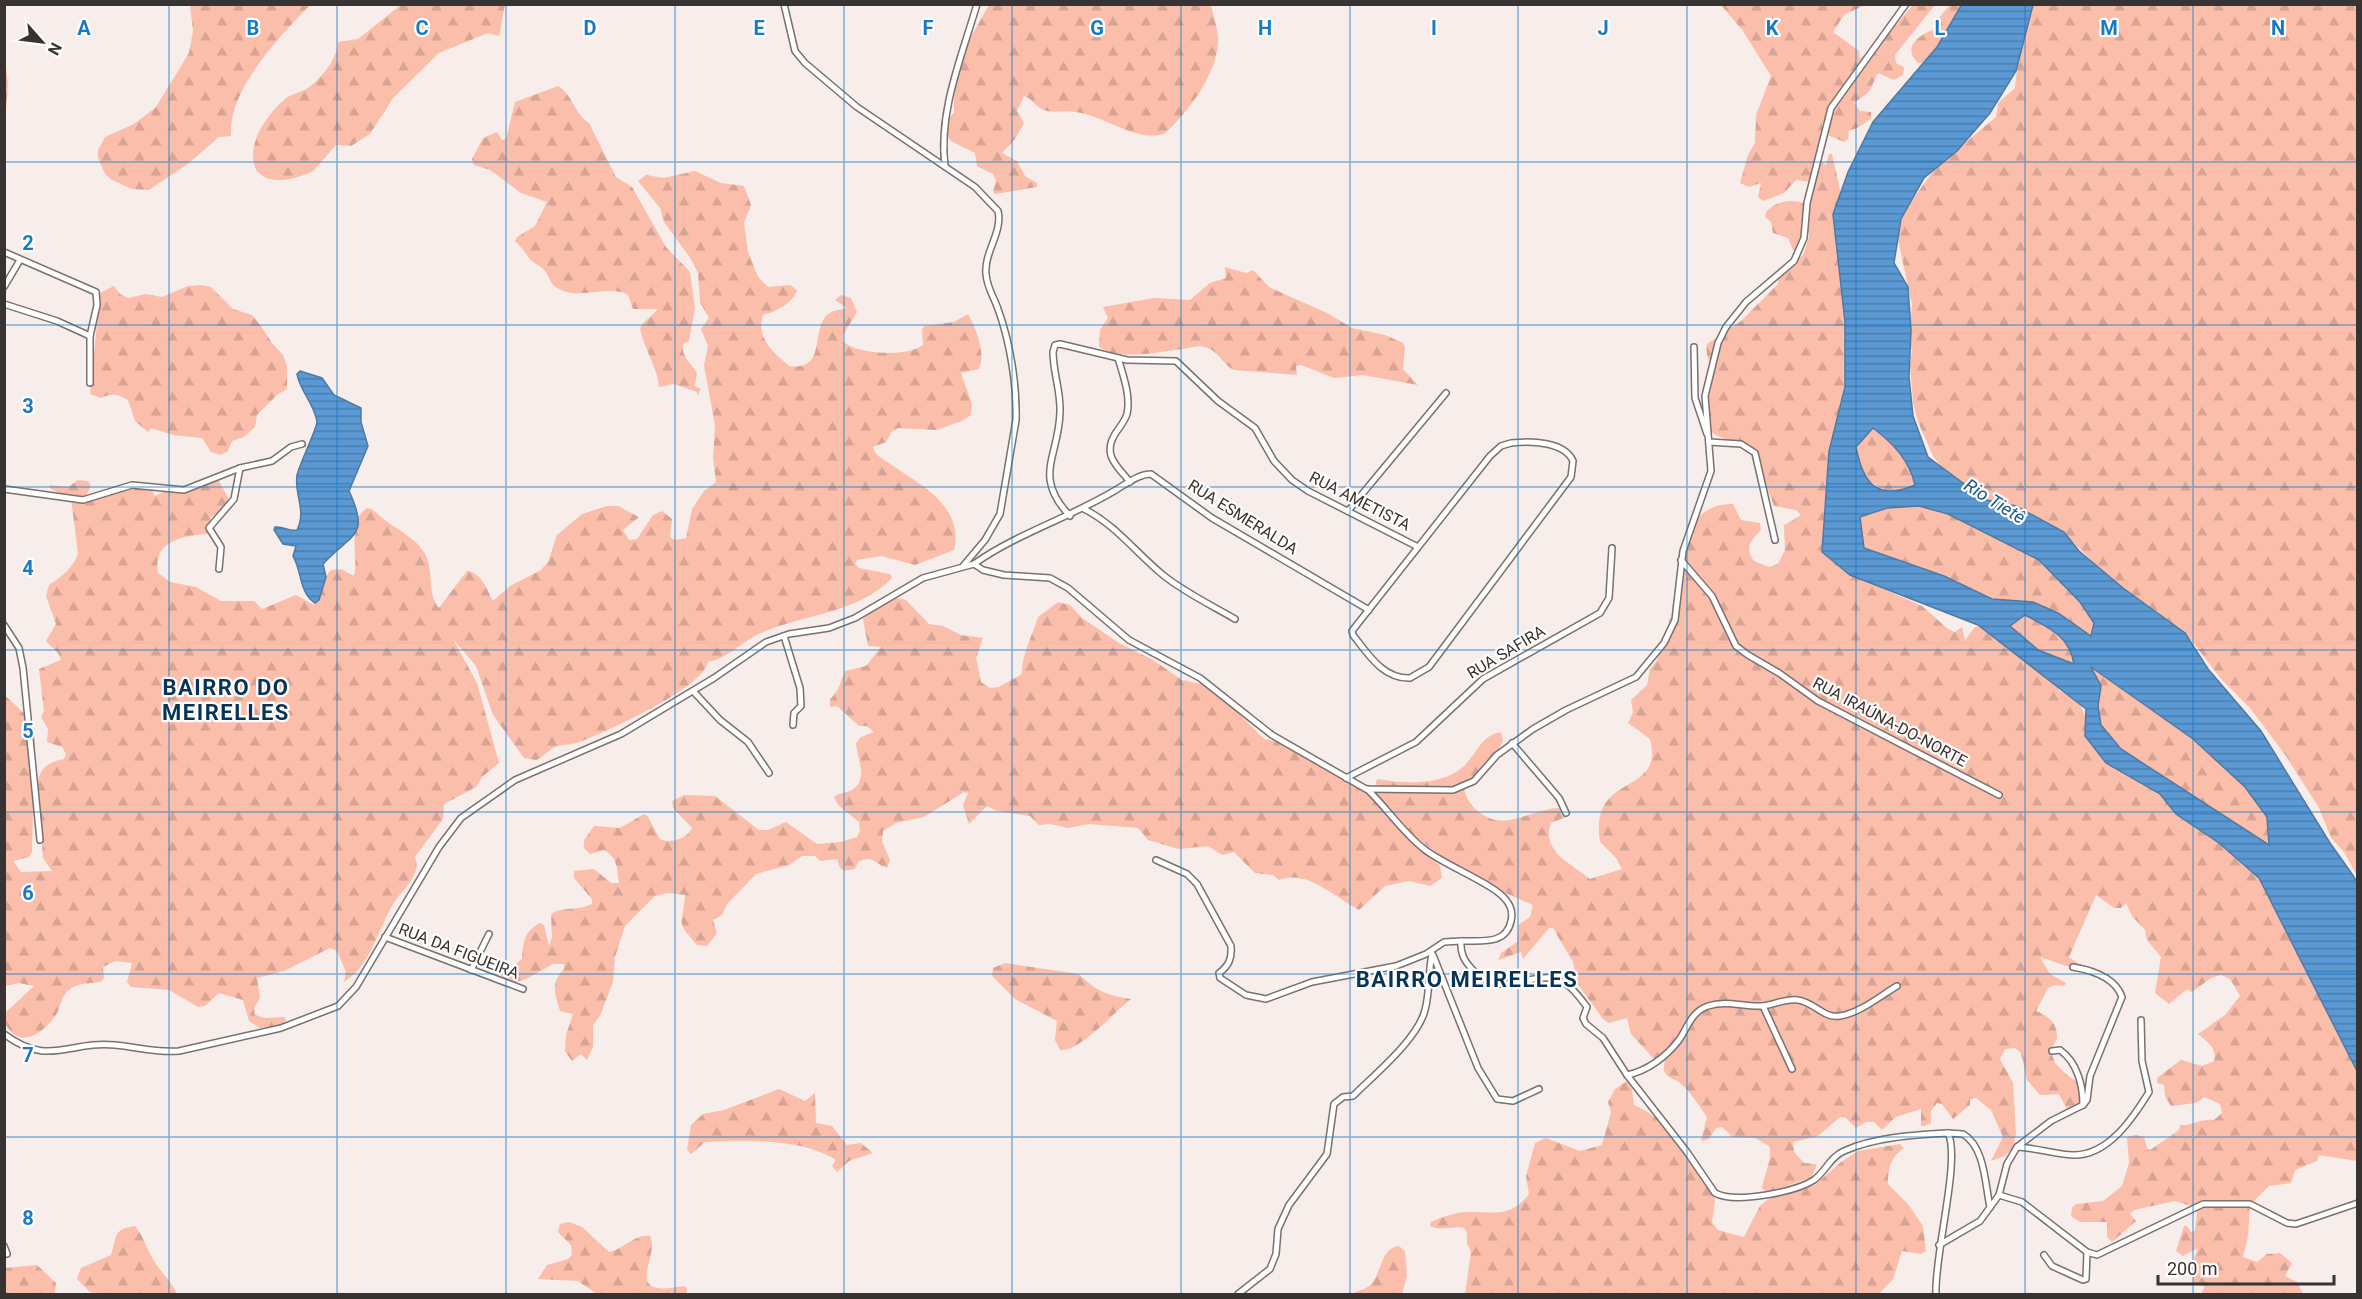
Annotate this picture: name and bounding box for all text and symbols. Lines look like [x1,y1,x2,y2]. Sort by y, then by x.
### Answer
north arrow [12,12,72,72]
text: A [77,16,91,40]
text: B [247,16,259,40]
text: C [415,16,429,40]
text: D [584,16,597,40]
text: E [753,16,765,40]
text: F [923,16,934,40]
text: G [1090,16,1104,40]
text: H [1258,16,1272,40]
text: I [1431,16,1437,40]
text: J [1597,16,1609,40]
text: K [1766,16,1779,40]
text: L [1935,16,1946,40]
text: M [2100,16,2118,40]
text: N [2271,16,2285,40]
text: N [44,39,66,58]
text: 2 [22,231,34,255]
text: 3 [22,394,34,418]
street label: RUA AMETISTA [1306,467,1414,535]
water label: Rio Tietê [1961,474,2029,528]
street label: RUA ESMERALDA [1185,476,1302,559]
text: 4 [22,556,34,580]
street label: RUA SAFIRA [1463,621,1549,683]
street label: RUA IRAÚNA-DO-NORTE [1810,673,1970,771]
district label: BAIRRO DO MEIRELLES [162,675,290,725]
text: 5 [22,719,34,743]
text: 6 [22,881,34,905]
street label: RUA DA FIGUEIRA [396,919,522,983]
district label: BAIRRO MEIRELLES [1356,967,1578,992]
text: 7 [22,1043,34,1067]
text: 8 [22,1206,34,1230]
scale bar [2158,1248,2334,1286]
text: 200 m [2167,1258,2218,1279]

